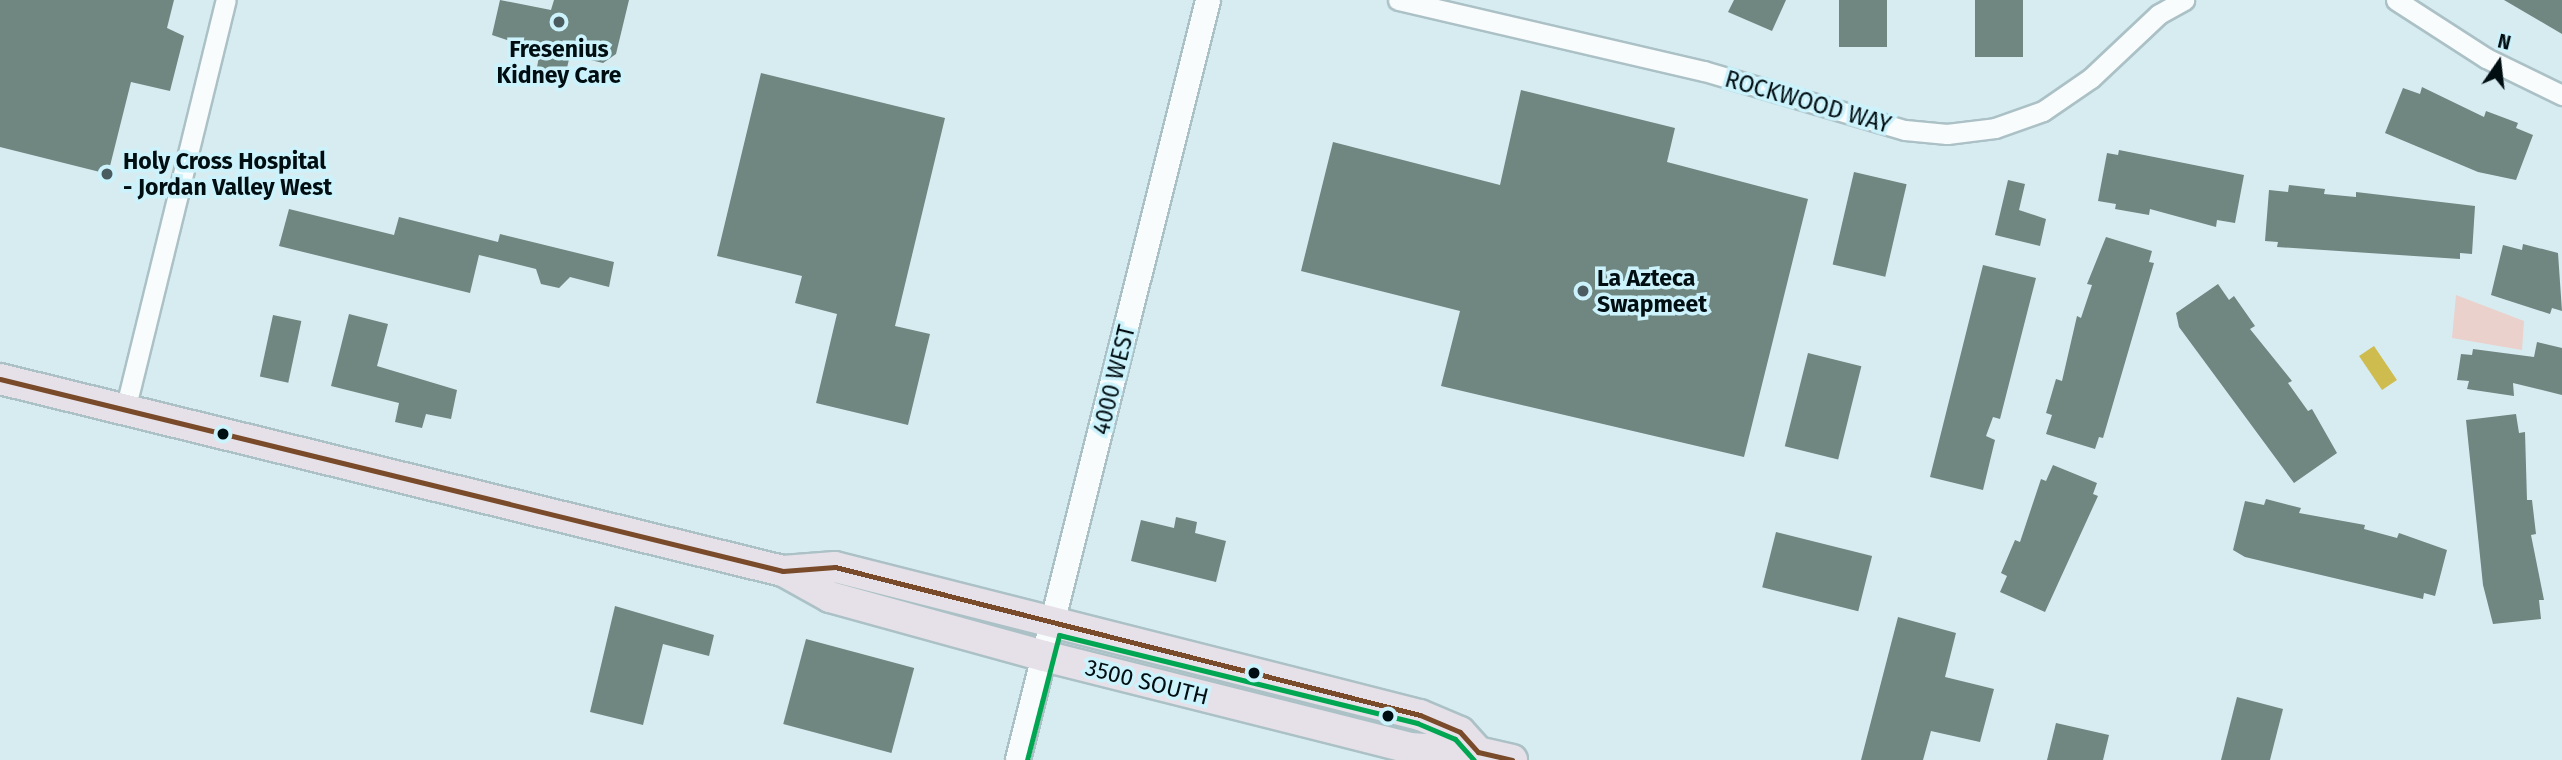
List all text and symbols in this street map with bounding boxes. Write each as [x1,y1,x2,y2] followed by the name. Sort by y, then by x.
[549,12,569,32] marker: Fresenius Kidney Care
[2464,28,2534,98] north arrow
[2495,29,2513,55] text: N
[497,35,621,89] place label: Fresenius Kidney Care
[1722,65,1894,139] street label: ROCKWOOD WAY
[123,147,332,201] place label: Holy Cross Hospital - Jordan Valley West
[97,164,117,184] marker: Holy Cross Hospital - Jordan Valley West
[1597,264,1707,318] place label: La Azteca Swapmeet
[1575,283,1591,299] marker: La Azteca Swapmeet
[1087,322,1141,438] street label: 4000 WEST
[216,427,230,441] unlabelled marker
[1083,653,1211,711] street label: 3500 SOUTH
[1247,666,1261,680] unlabelled marker
[1381,709,1395,723] unlabelled marker

